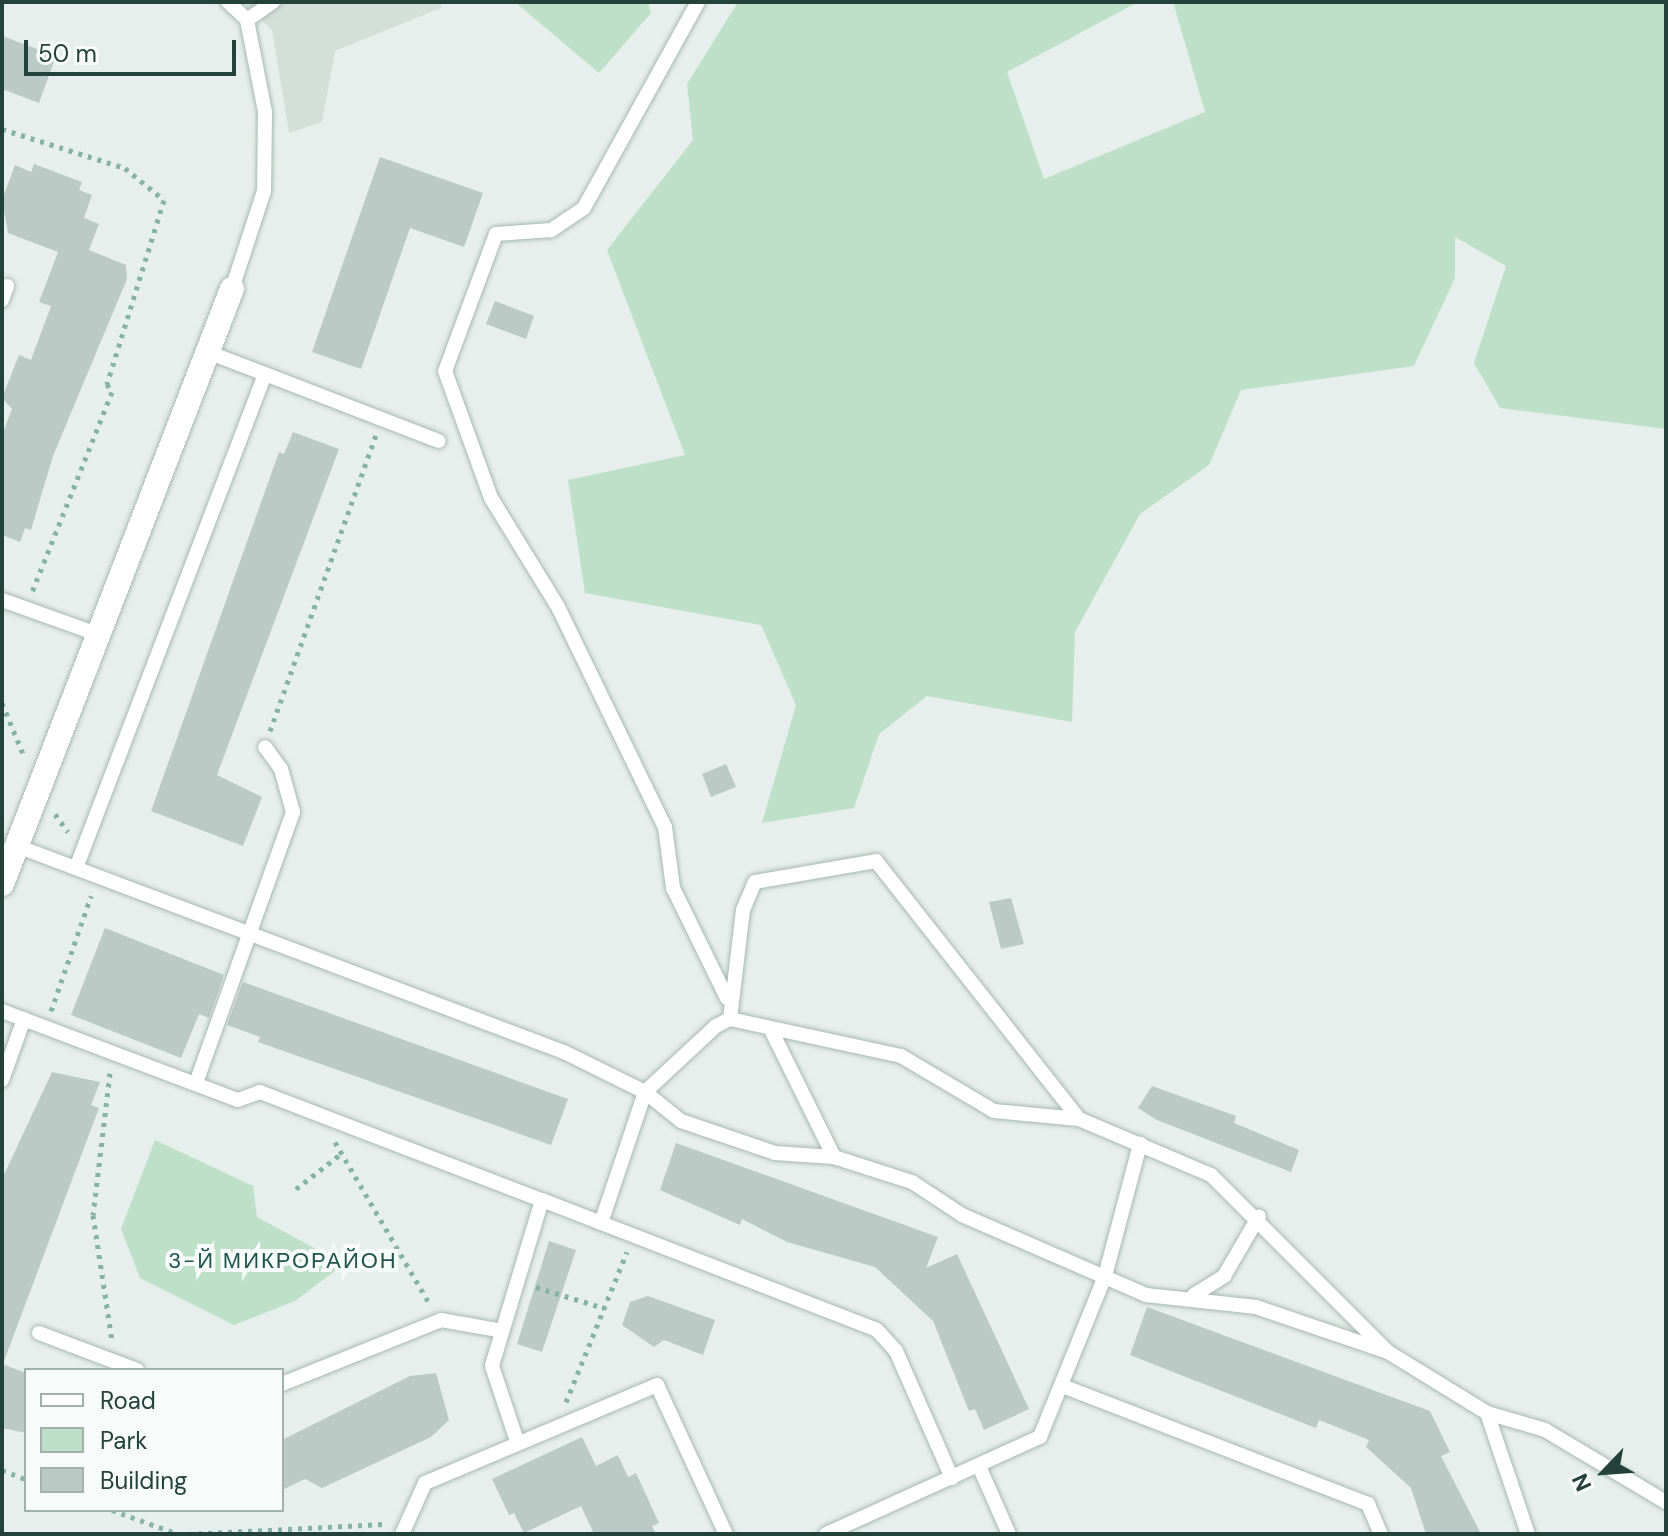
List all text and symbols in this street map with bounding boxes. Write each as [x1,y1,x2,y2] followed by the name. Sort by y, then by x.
[28,24,240,74] scale bar
[38,38,97,69] text: 50 m
[168,1248,398,1274] district label: 3-Й МИКРОРАЙОН
[24,1368,284,1512] legend
[100,1385,156,1416] text: Road
[100,1425,147,1456] text: Park
[1564,1432,1644,1512] north arrow
[100,1465,187,1496] text: Building
[1565,1469,1598,1496] text: N

